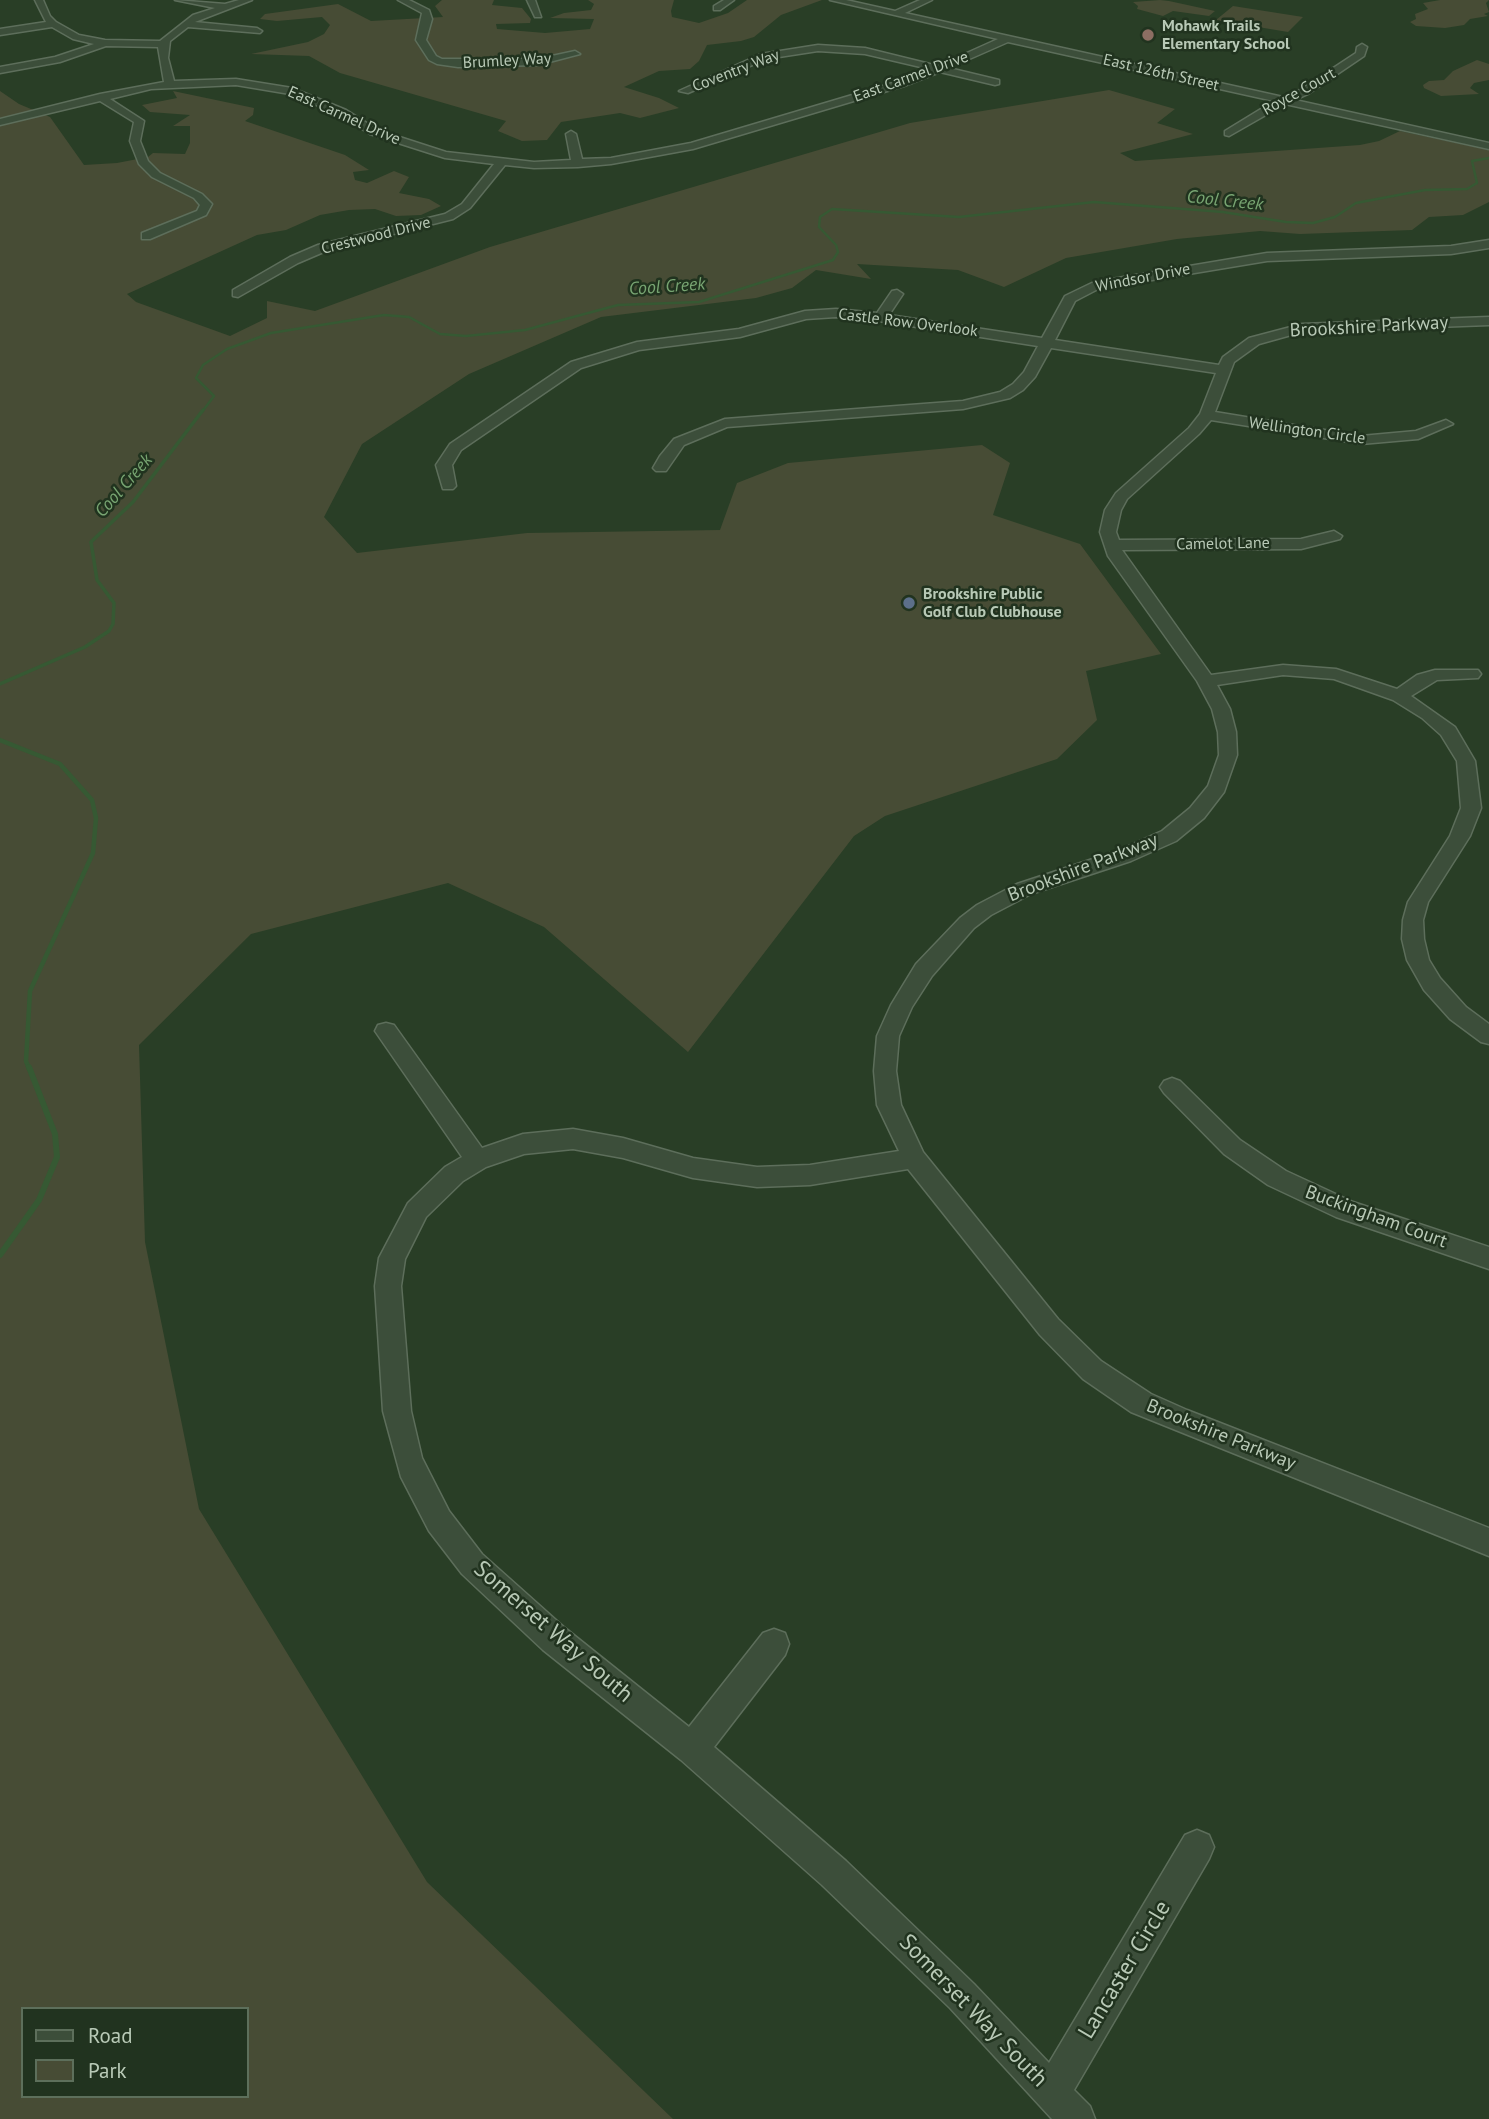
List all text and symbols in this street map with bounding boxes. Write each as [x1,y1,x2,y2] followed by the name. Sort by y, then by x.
[1162,16,1290,54] place label: Mohawk Trails Elementary School
[1140,27,1156,43] marker: Mohawk Trails Elementary School
[690,46,782,96] street label: Coventry Way
[851,47,971,107] street label: East Carmel Drive
[462,49,552,73] street label: Brumley Way
[1101,50,1221,96] street label: East 126th Street
[1259,64,1339,120] street label: Royce Court
[285,83,403,149] street label: East Carmel Drive
[1186,186,1264,216] water label: Cool Creek
[319,213,433,259] street label: Crestwood Drive
[1094,259,1192,297] street label: Windsor Drive
[628,274,706,300] water label: Cool Creek
[837,305,979,341] street label: Castle Row Overlook
[1289,311,1449,343] street label: Brookshire Parkway
[1248,413,1366,449] street label: Wellington Circle
[91,450,157,522] water label: Cool Creek
[1176,534,1270,554] street label: Camelot Lane
[923,584,1062,622] place label: Brookshire Public Golf Club Clubhouse
[901,595,917,611] marker: Brookshire Public Golf Club Clubhouse
[1005,829,1161,907] street label: Brookshire Parkway
[1302,1181,1450,1253] street label: Buckingham Court
[1143,1395,1299,1475] street label: Brookshire Parkway
[468,1555,638,1709] street label: Somerset Way South
[1073,1896,1177,2044] street label: Lancaster Circle
[893,1929,1053,2093] street label: Somerset Way South
[21,2007,248,2098] legend
[88,2022,132,2049] text: Road
[88,2057,127,2084] text: Park

